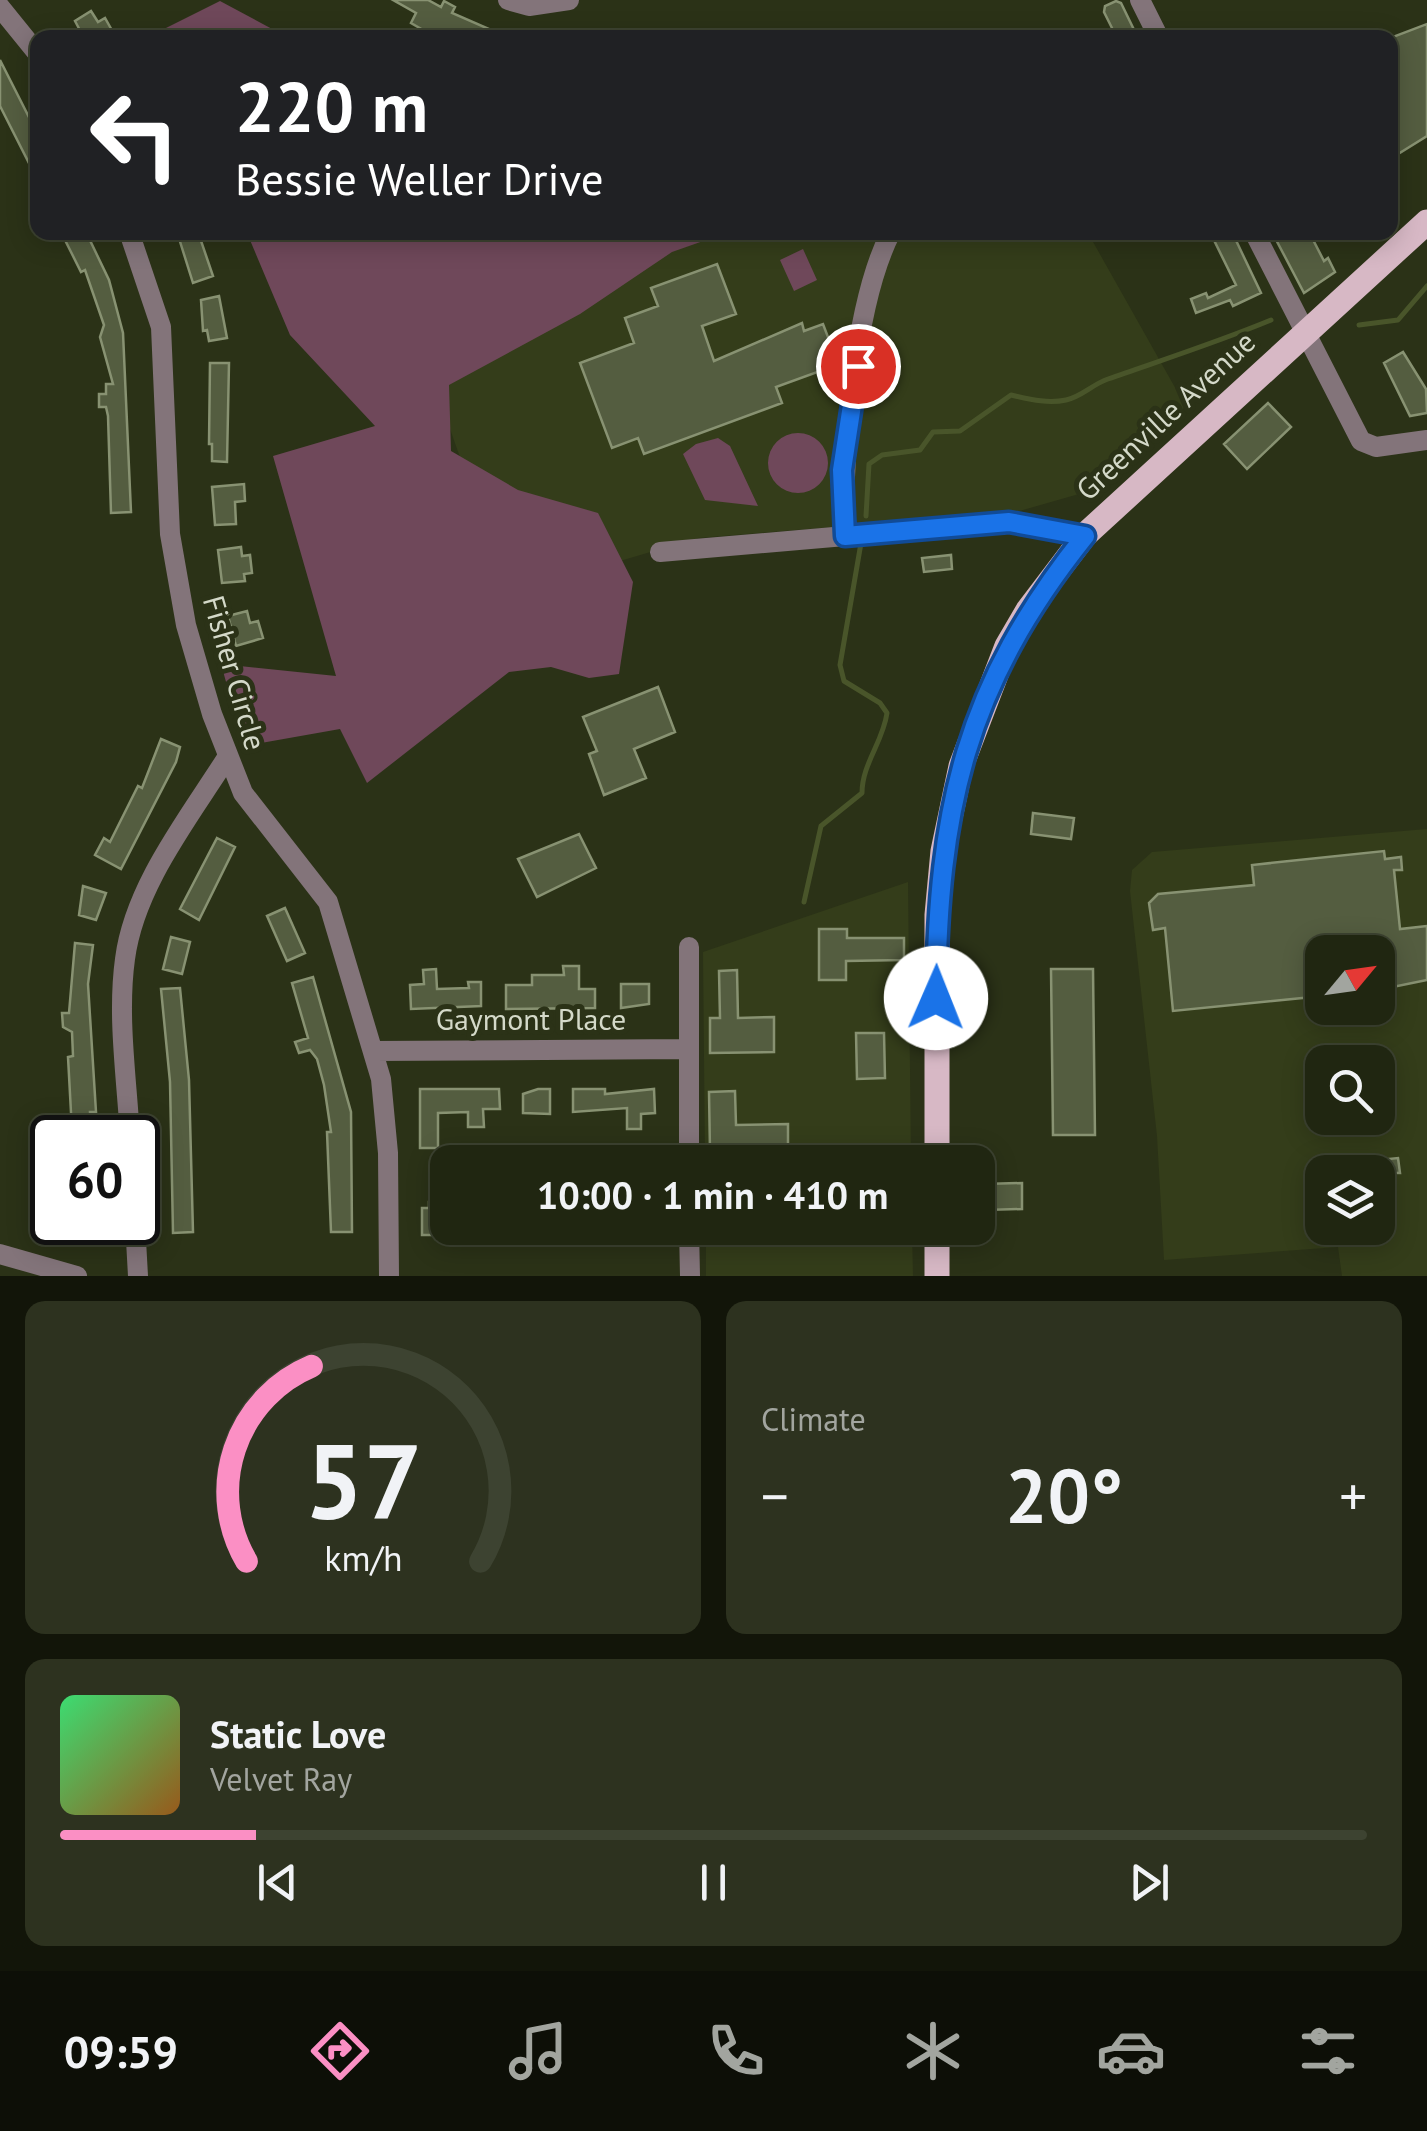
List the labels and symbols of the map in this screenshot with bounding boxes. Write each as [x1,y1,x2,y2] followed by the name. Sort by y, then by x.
[1067,322,1263,508] street label: Greenville Avenue
[816,324,901,409] pin
[195,591,276,754] street label: Fisher Circle
[1305,935,1395,1025] north arrow
[884,946,988,1050] position arrow
[436,999,626,1038] street label: Gaymont Place
[30,1115,160,1245] speed limit sign: 60

